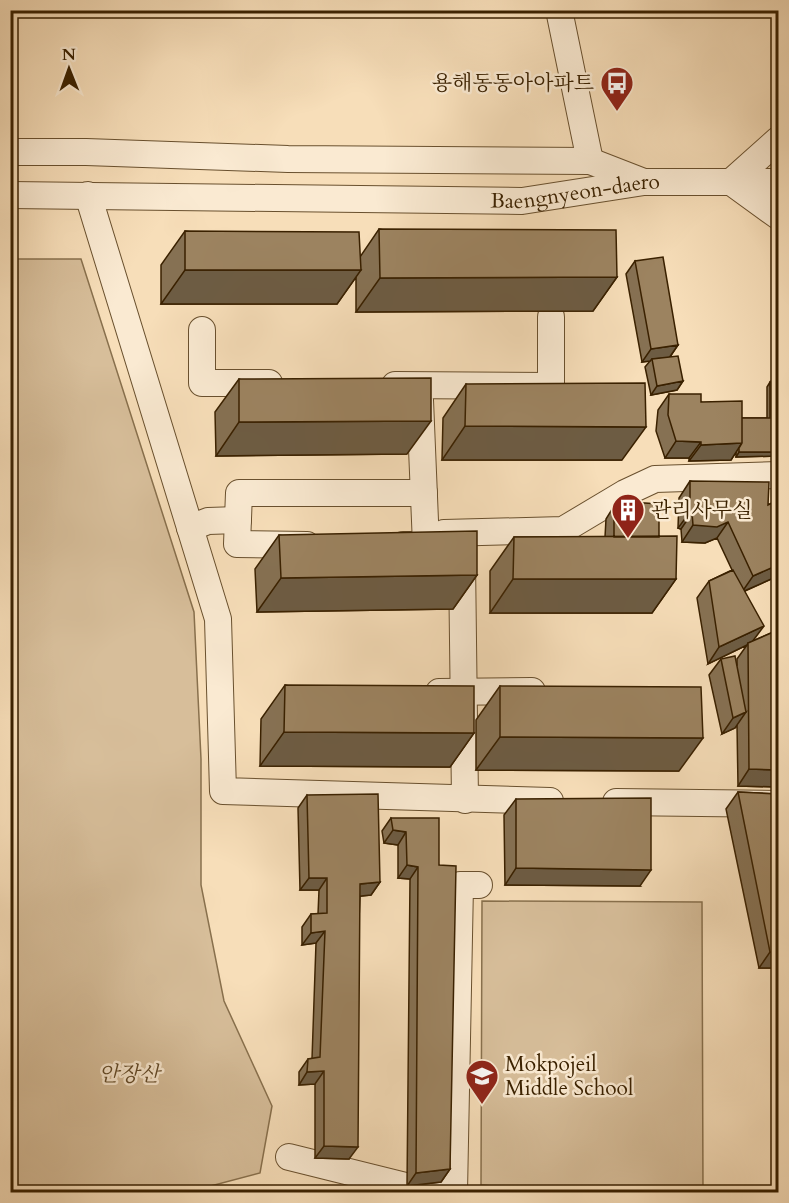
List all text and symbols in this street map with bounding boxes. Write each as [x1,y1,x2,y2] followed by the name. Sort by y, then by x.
[39,39,99,99] north arrow
[62,44,76,66] text: N
[599,65,635,112] bus stop icon: 용해동동아아파트
[432,69,594,98] place label: 용해동동아아파트
[490,168,660,216] street label: Baengnyeon-daero
[610,492,646,539] building icon: 관리사무실
[651,496,752,525] place label: 관리사무실
[505,1050,633,1103] place label: Mokpojeil Middle School
[464,1058,500,1105] school or university icon: Mokpojeil Middle School
[99,1060,162,1089] park label: 안장산

